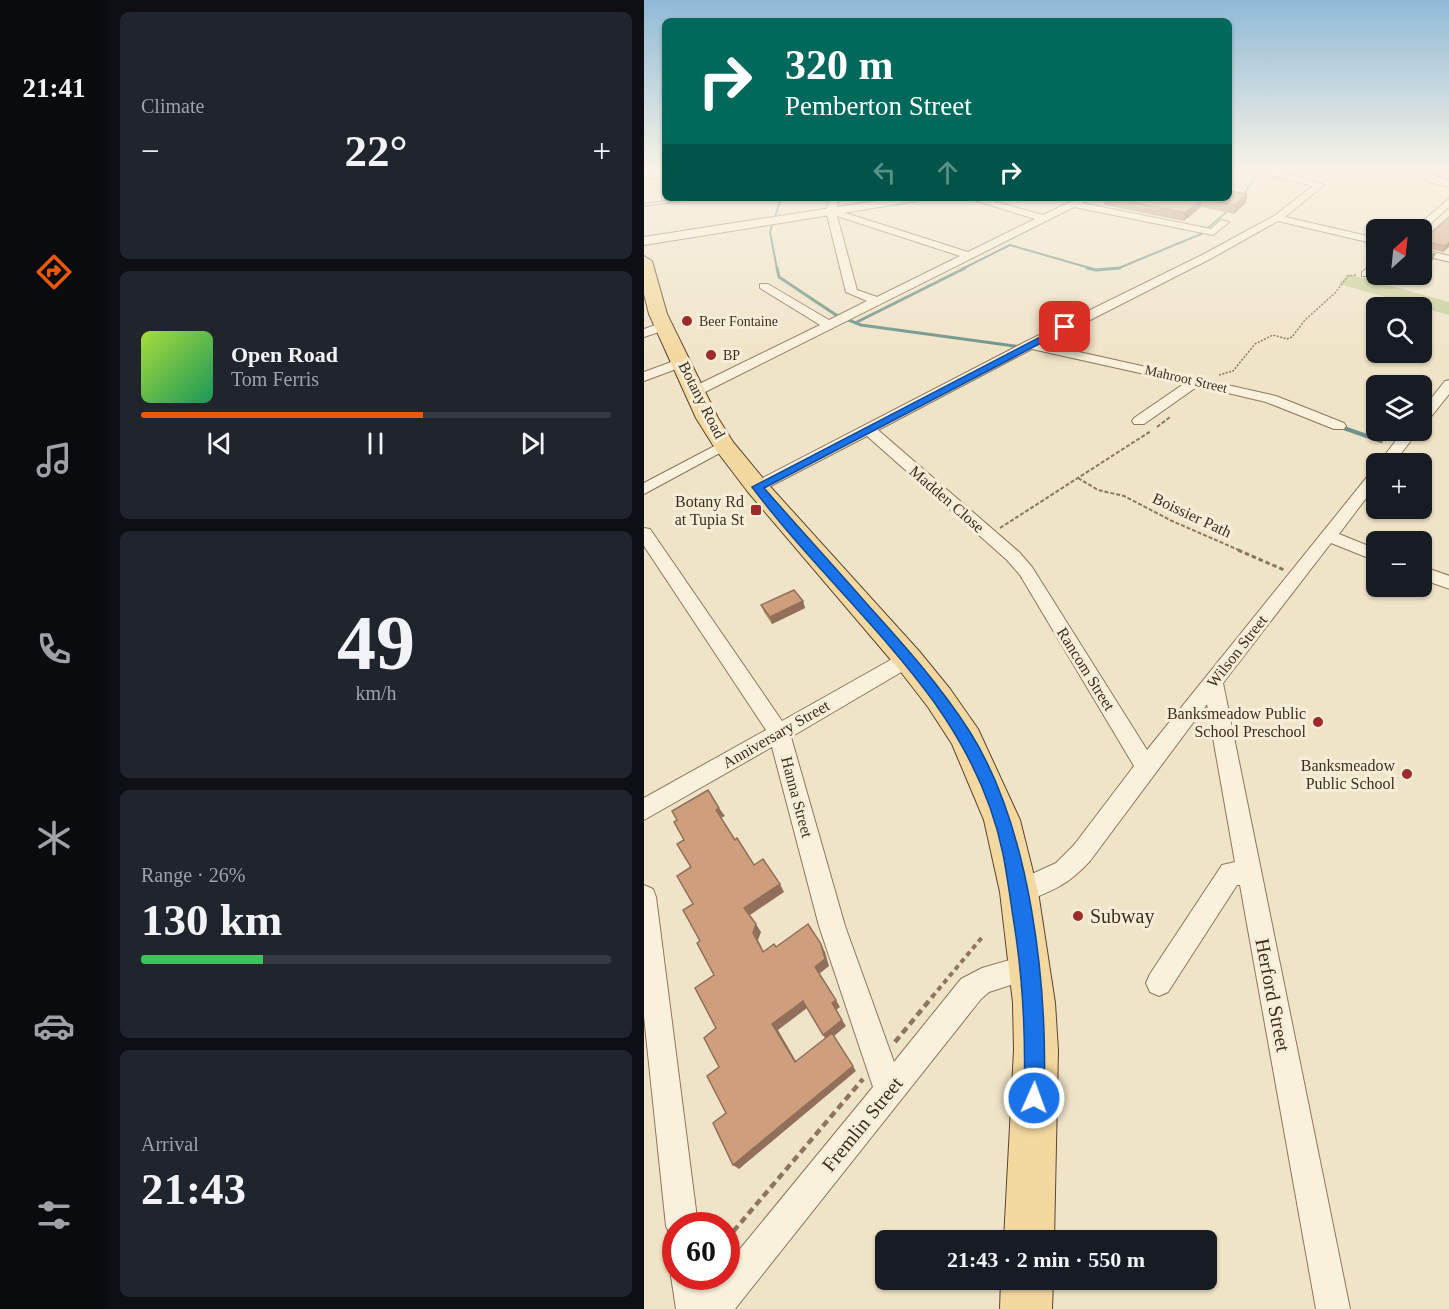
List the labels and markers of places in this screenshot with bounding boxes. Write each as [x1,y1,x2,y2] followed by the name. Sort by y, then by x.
[1039,301,1090,352] pin
[680,314,694,328] marker: Beer Fontaine
[699,314,778,329] place label: Beer Fontaine
[704,348,718,362] marker: BP
[723,348,740,363] place label: BP
[675,493,745,529] place label: Botany Rd at Tupia St
[749,503,763,517] marker: Botany Rd at Tupia St
[1167,705,1307,740] place label: Banksmeadow Public School Preschool
[1311,715,1325,729] marker: Banksmeadow Public School Preschool
[1301,757,1396,792] place label: Banksmeadow Public School
[1400,767,1414,781] marker: Banksmeadow Public School
[1090,905,1154,928] place label: Subway
[1071,909,1085,923] marker: Subway

